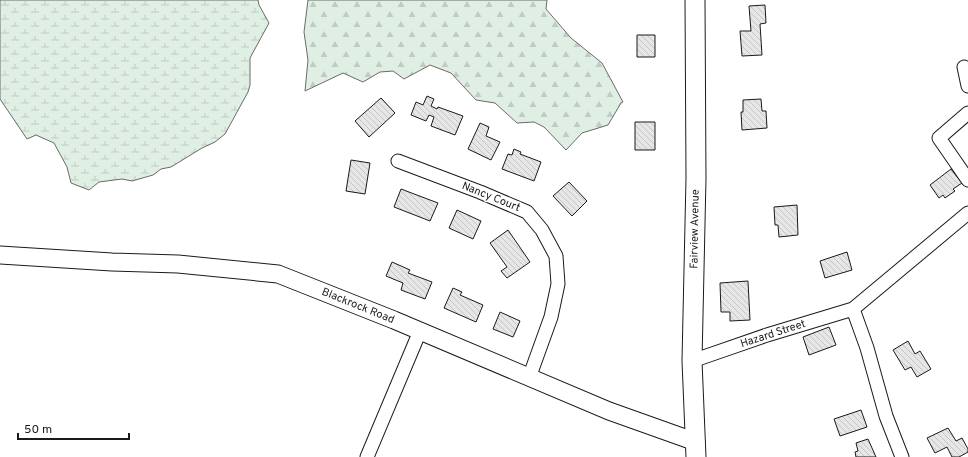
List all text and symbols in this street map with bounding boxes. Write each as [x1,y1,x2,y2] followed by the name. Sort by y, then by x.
[460,179,522,215] street label: Nancy Court
[687,189,703,269] street label: Fairview Avenue
[320,285,396,327] street label: Blackrock Road
[739,317,807,351] street label: Hazard Street
[18,415,129,441] scale bar
[24,422,52,438] text: 50 m

